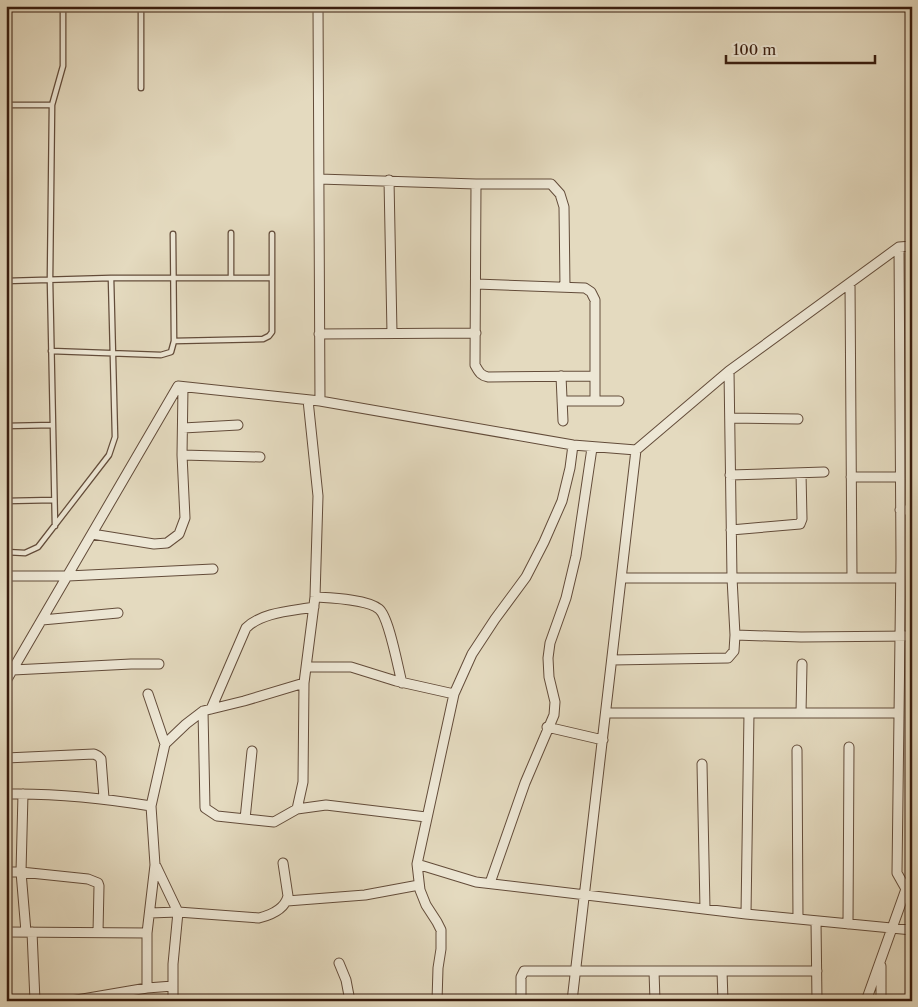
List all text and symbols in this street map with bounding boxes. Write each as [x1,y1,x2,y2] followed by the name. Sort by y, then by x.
[726,32,874,64] scale bar
[733,40,776,59] text: 100 m

